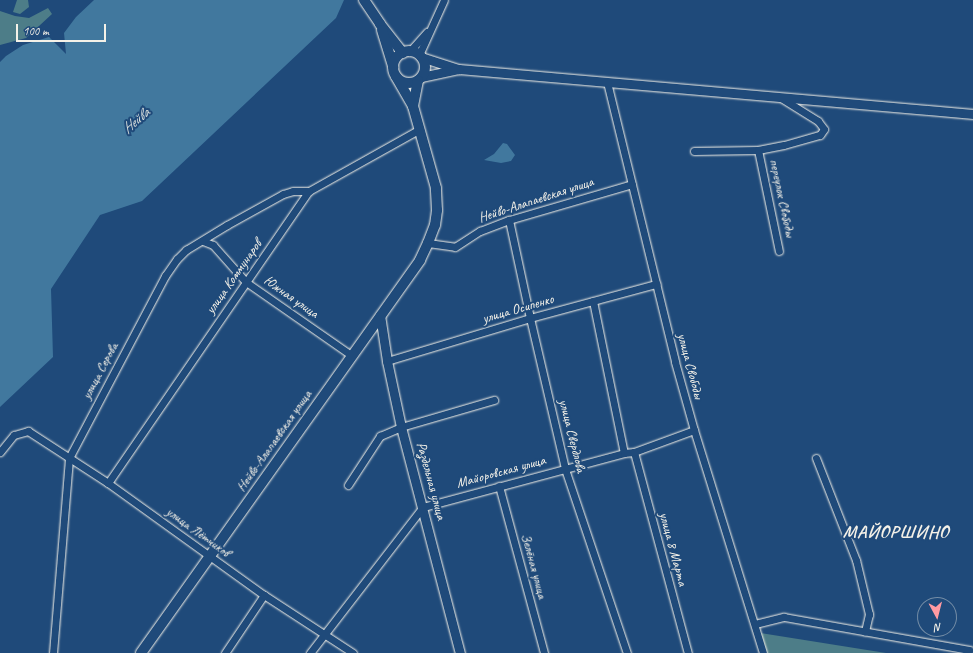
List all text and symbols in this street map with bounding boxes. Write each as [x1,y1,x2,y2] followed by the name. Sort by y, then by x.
[18,16,108,42] scale bar
[23,23,49,39] text: 100 m
[119,104,153,138] water label: Нейва
[766,158,798,238] street label: переулок Свободы
[476,173,596,227] street label: Нейво-Алапаевская улица
[202,236,266,318] street label: улица Коммунаров
[260,272,322,322] street label: Южная улица
[480,291,556,327] street label: улица Осипенко
[673,332,707,400] street label: улица Свободы
[78,340,122,402] street label: улица Серова
[232,387,316,495] street label: Нейво-Алапаевская улица
[555,398,589,474] street label: улица Свердлова
[412,440,450,522] street label: Раздельная улица
[454,452,548,492] street label: Майоровская улица
[163,503,233,561] street label: улица Лётчиков
[655,510,691,588] street label: улица 8 Марта
[841,521,951,543] district label: МАЙОРШИНО
[517,531,551,601] street label: Зелёная улица
[917,597,957,637] north arrow
[934,621,943,635] text: N

